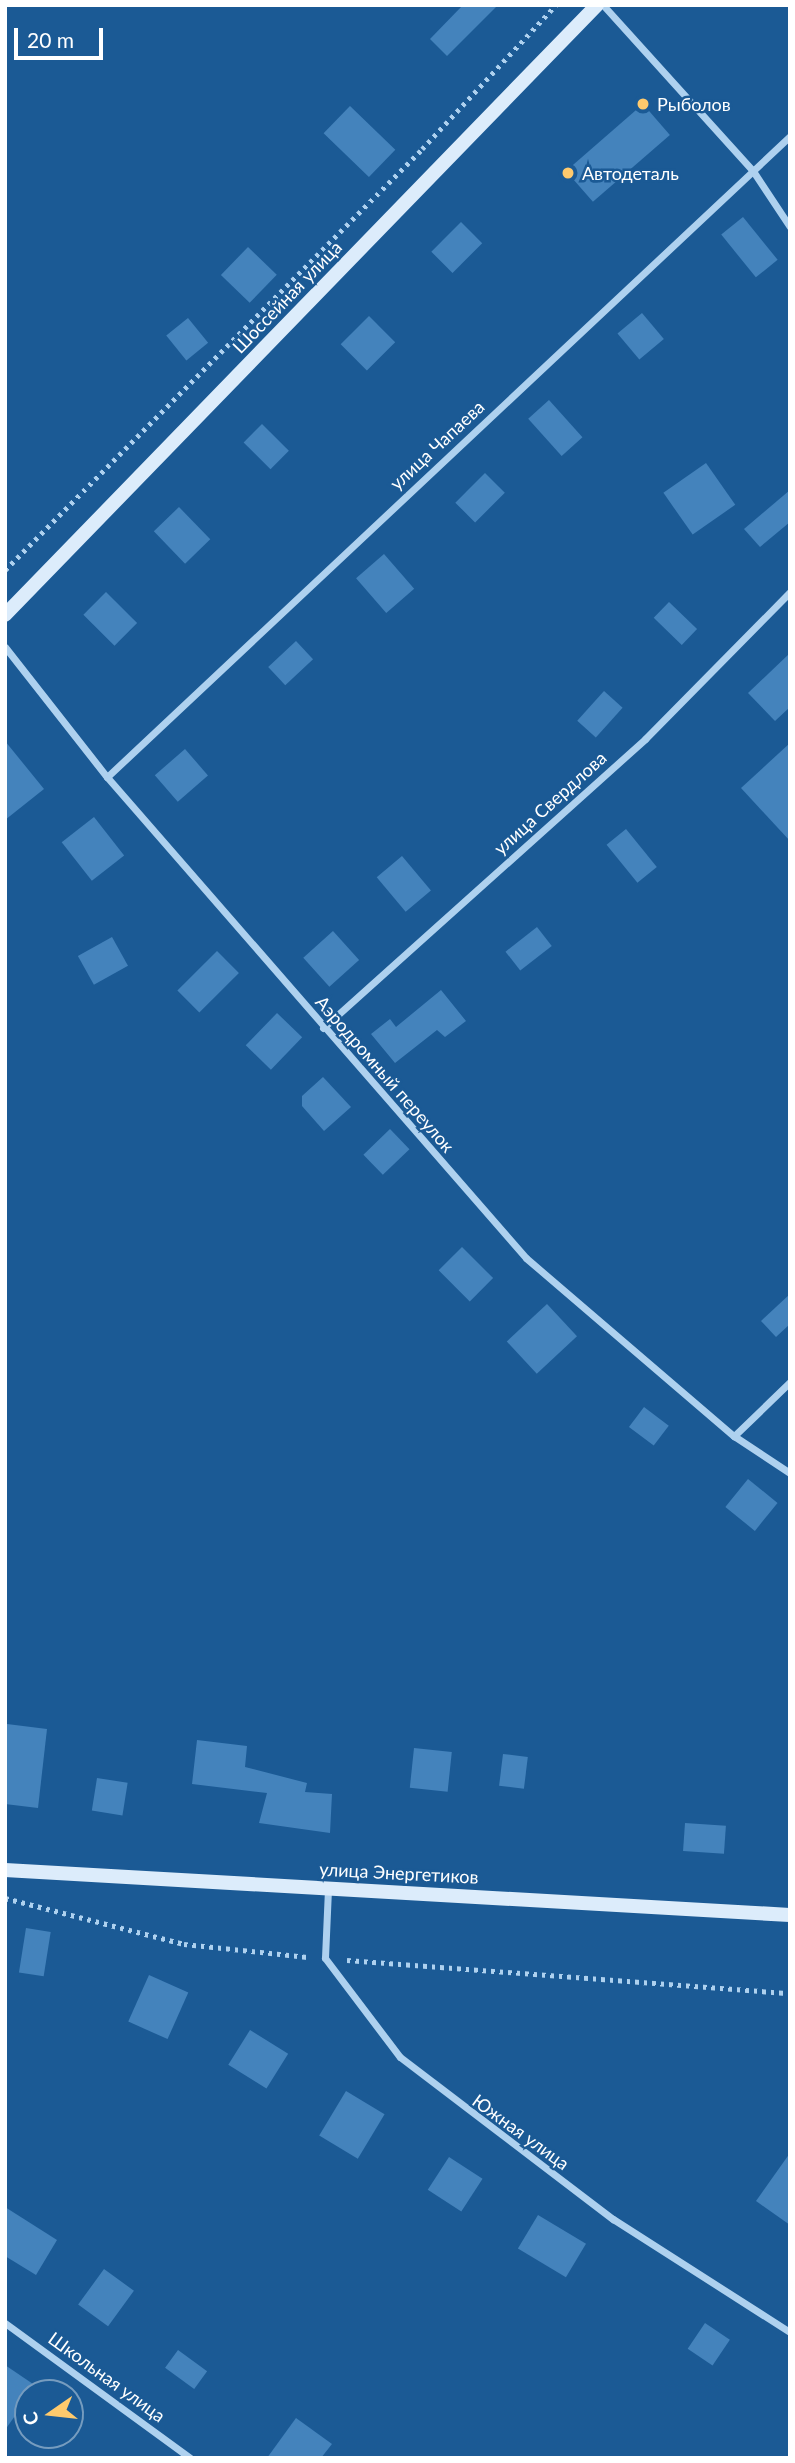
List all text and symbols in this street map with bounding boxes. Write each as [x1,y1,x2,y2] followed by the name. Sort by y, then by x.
[18,14,107,58] scale bar
[27,27,74,52] text: 20 m
[657,93,731,115] place label: Рыболов
[635,96,651,112] marker: Рыболов
[582,162,679,184] place label: Автодеталь
[560,165,576,181] marker: Автодеталь
[228,236,346,358] street label: Шоссейная улица
[385,396,489,494] street label: улица Чапаева
[489,747,611,859] street label: улица Свердлова
[311,991,459,1157] street label: Аэродромный переулок
[319,1858,479,1888] street label: улица Энергетиков
[468,2090,574,2174] street label: Южная улица
[44,2327,170,2427] street label: Школьная улица
[14,2379,84,2449] north arrow
[17,2410,43,2428] text: С

